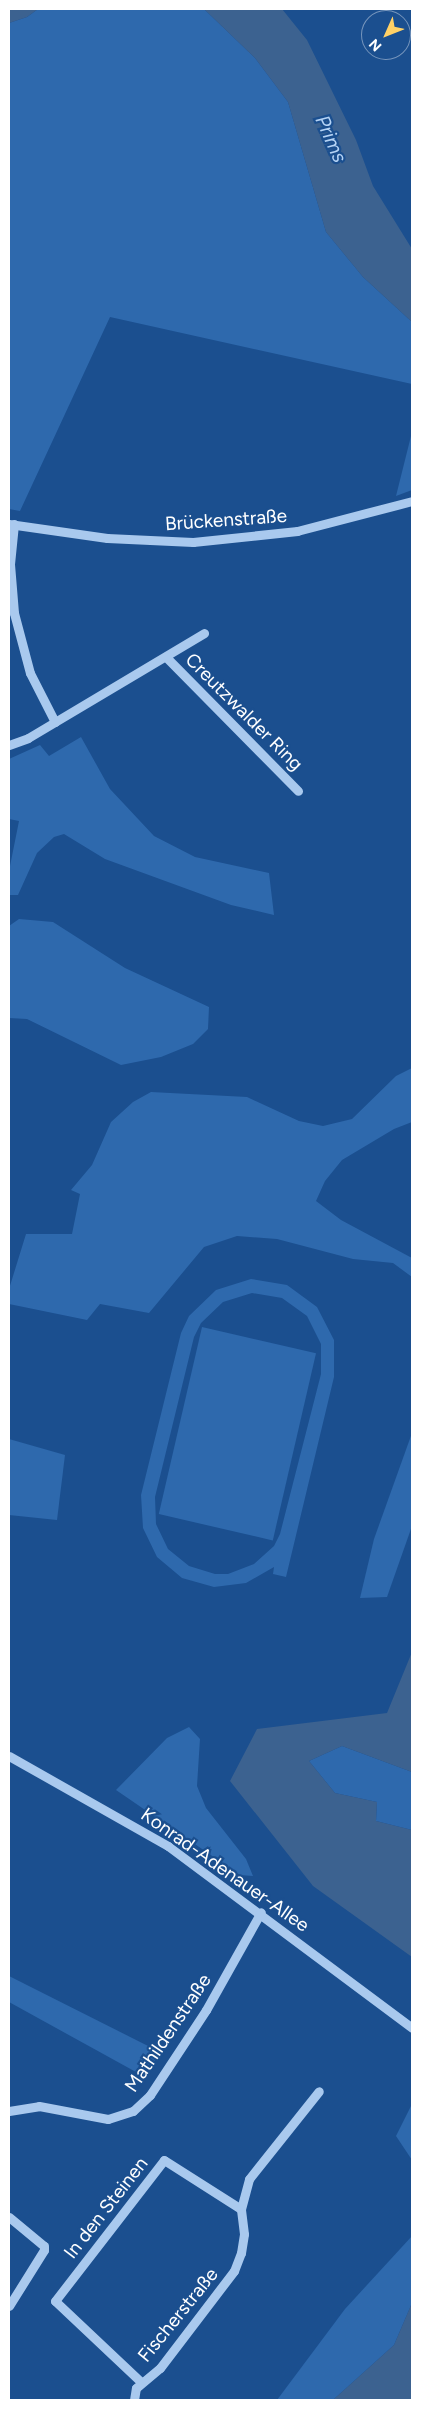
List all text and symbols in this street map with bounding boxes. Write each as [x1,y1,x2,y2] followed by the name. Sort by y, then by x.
[361,10,411,60] north arrow
[366,35,385,55] text: N
[310,112,352,166] water label: Prims
[164,504,288,536] street label: Brückenstraße
[180,648,308,776] street label: Creutzwalder Ring
[137,1803,313,1937] street label: Konrad-Adenauer-Allee
[120,1970,216,2096] street label: Mathildenstraße
[59,2153,153,2263] street label: In den Steinen
[133,2263,223,2367] street label: Fischerstraße

